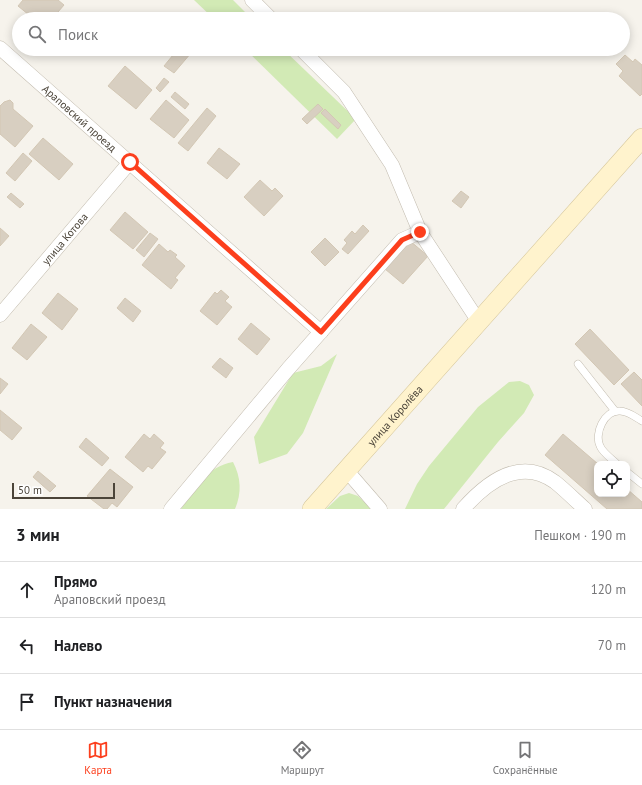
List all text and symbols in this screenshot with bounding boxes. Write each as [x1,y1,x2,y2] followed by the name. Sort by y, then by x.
[12,12,630,56] search box
[26,23,48,45] icon: search
[58,25,98,44] text: Поиск
[39,82,119,155] street label: Араповский проезд
[121,153,139,171] route start
[39,210,91,268] street label: улица Котова
[411,223,429,241] route end
[364,382,426,449] street label: улица Королёва
[594,461,630,497] map controls
[594,461,630,497] button: locate
[12,481,115,500] scale bar
[18,483,42,497] text: 50 m
[16,524,60,546] text: 3 мин
[534,527,626,544] text: Пешком · 190 m
[54,572,97,591] text: Прямо
[16,579,38,601] icon: ahead
[591,581,626,598] text: 120 m
[54,591,166,608] text: Араповский проезд
[16,635,38,657] icon: left
[54,636,102,655] text: Налево
[598,637,626,654] text: 70 m
[16,691,38,713] icon: arrive
[54,692,172,711] text: Пункт назначения
[84,739,112,777] tab: Карта
[281,739,324,777] tab: Маршрут
[493,739,558,777] tab: Сохранённые

